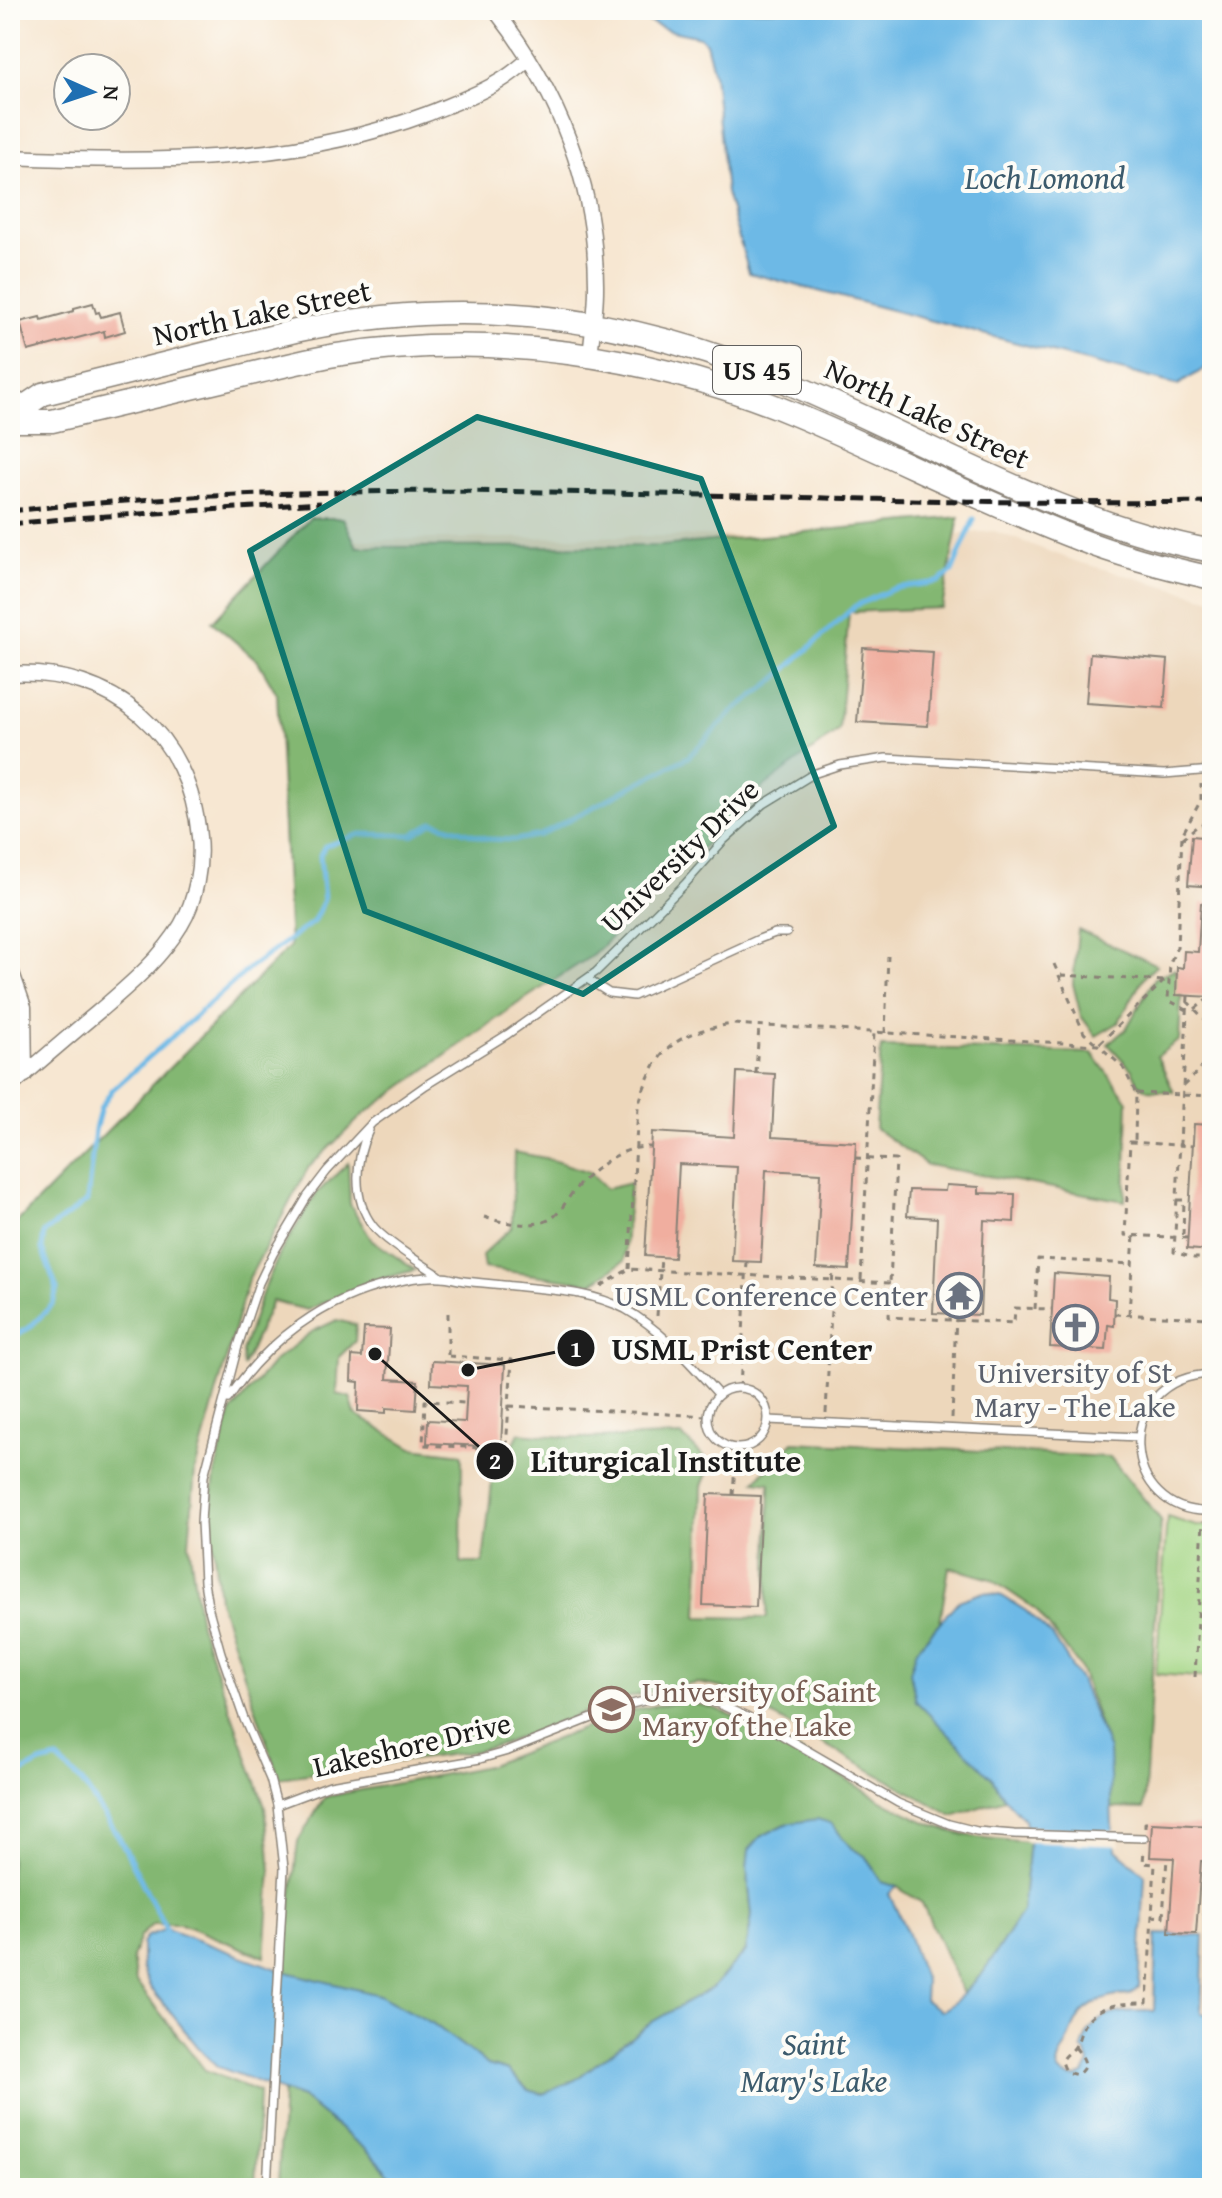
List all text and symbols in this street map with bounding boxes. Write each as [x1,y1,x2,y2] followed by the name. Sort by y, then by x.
[52,52,132,132] north arrow
[96,85,128,102] text: N
[964,154,1125,201] water label: Loch Lomond
[149,267,375,357] street label: North Lake Street
[713,346,801,394] road number: US 45
[818,346,1037,480] street label: North Lake Street
[590,768,768,942] street label: University Drive
[935,1272,983,1320] temple icon: USML Conference Center
[615,1273,928,1317] place label: USML Conference Center
[1051,1303,1099,1351] church icon: University of St Mary - The Lake
[556,1320,889,1376] callout: USML Prist Center
[612,1325,873,1372] text: USML Prist Center
[570,1331,582,1366] text: 1
[974,1350,1176,1428] place label: University of St Mary - The Lake
[475,1433,817,1489] callout: Liturgical Institute
[531,1437,801,1484] text: Liturgical Institute
[489,1443,501,1478] text: 2
[642,1669,877,1747] place label: University of Saint Mary of the Lake
[587,1685,635,1733] school or university icon: University of Saint Mary of the Lake
[309,1700,515,1788] street label: Lakeshore Drive
[741,2020,888,2104] water label: Saint Mary's Lake

